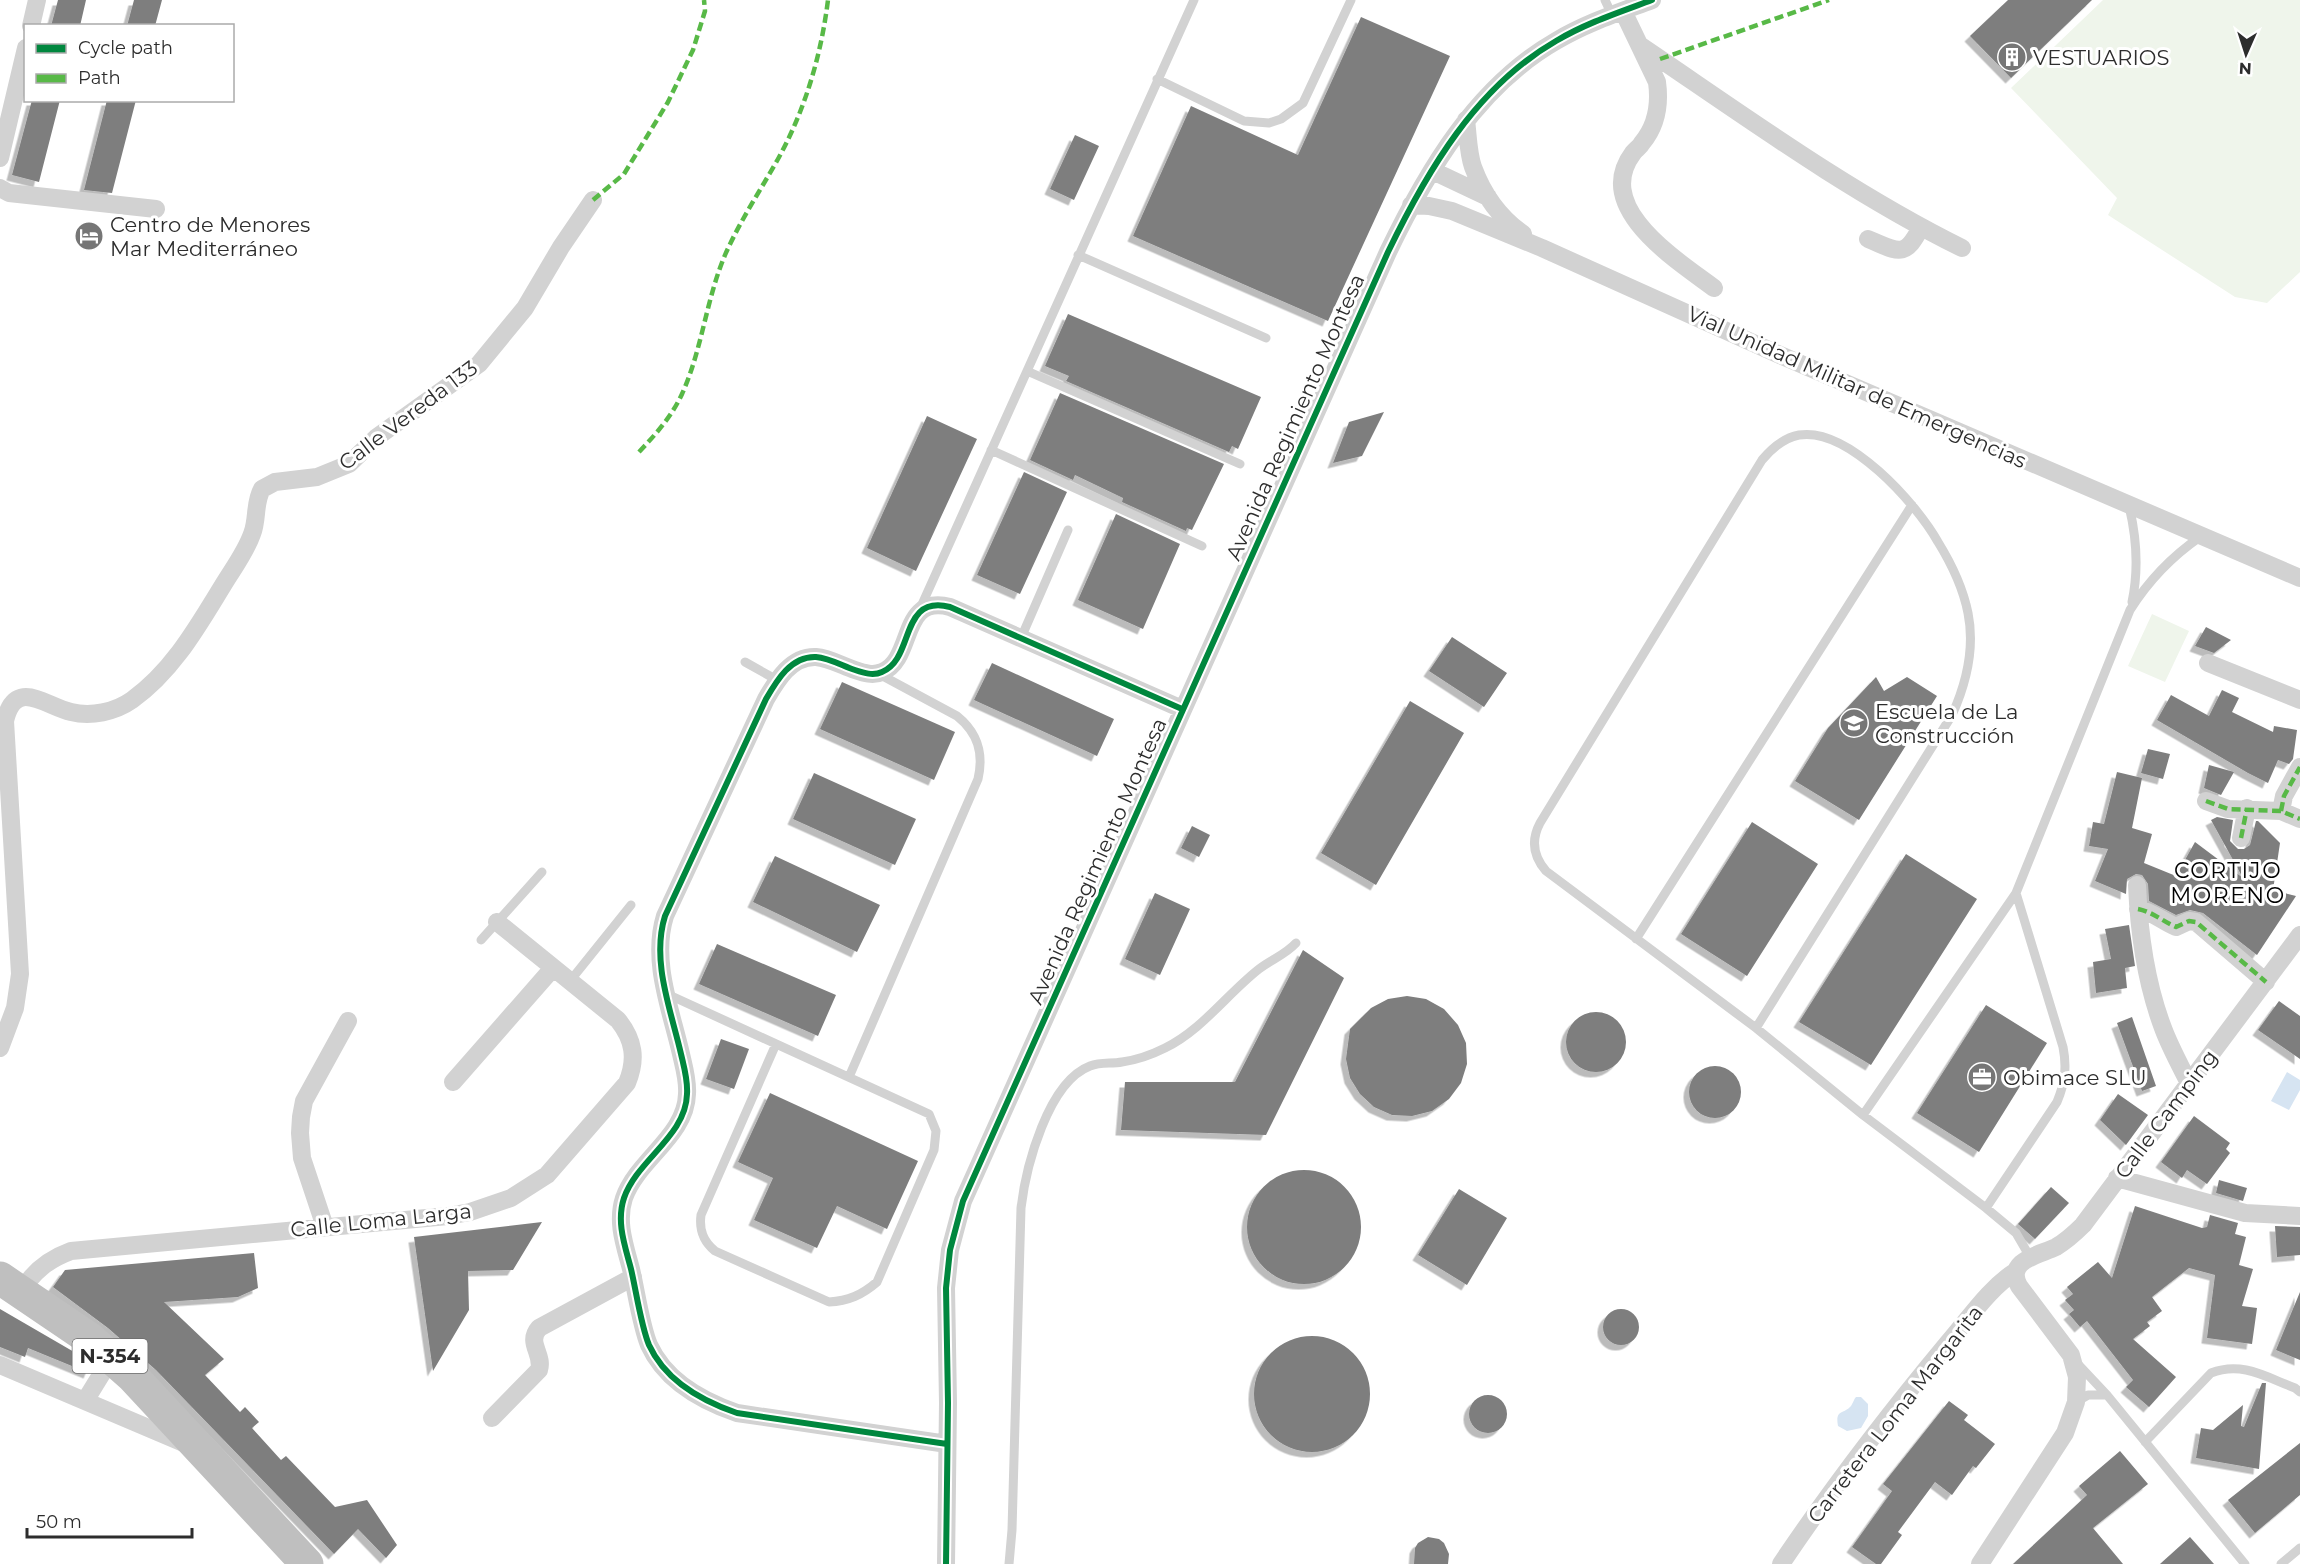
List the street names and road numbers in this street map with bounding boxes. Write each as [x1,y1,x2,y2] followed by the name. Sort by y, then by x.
[1220,270,1370,564] street label: Avenida Regimiento Montesa
[1684,301,2030,473] street label: Vial Unidad Militar de Emergencias
[334,355,482,475] street label: Calle Vereda 133
[1022,714,1172,1008] street label: Avenida Regimiento Montesa
[2110,1045,2222,1183] street label: Calle Camping
[289,1198,473,1242] street label: Calle Loma Larga
[1802,1300,1988,1528] street label: Carretera Loma Margarita
[72,1339,148,1373] road number: N-354

